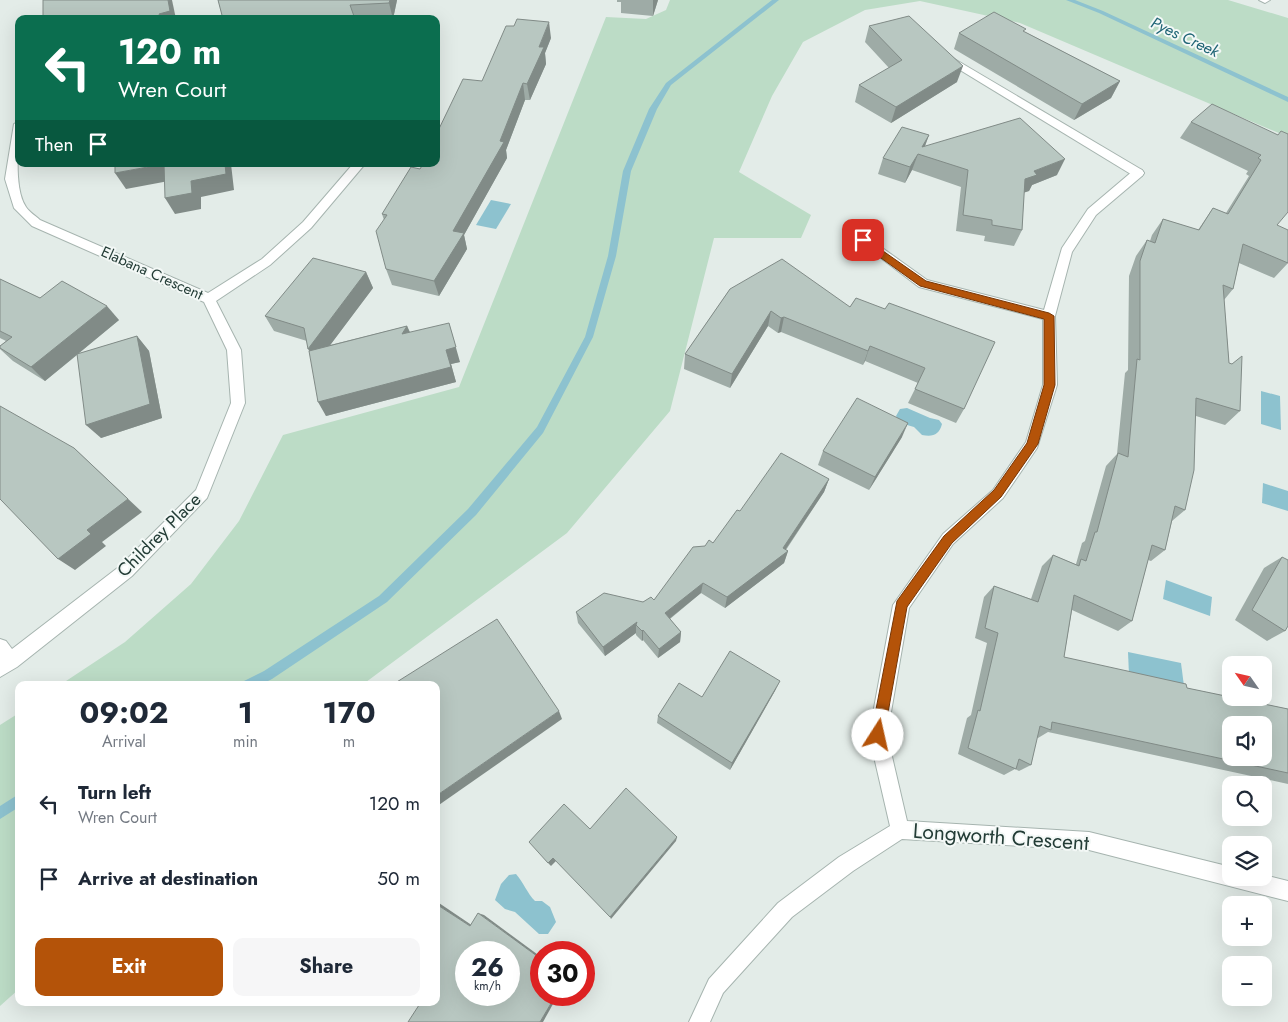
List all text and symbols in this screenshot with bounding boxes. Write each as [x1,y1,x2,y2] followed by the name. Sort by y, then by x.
[1147,11,1224,63] water label: Pyes Creek
[118,27,221,77] text: 120 m
[35,35,100,100] icon: left
[118,73,226,105] text: Wren Court
[84,130,112,158] icon: arrive
[35,131,74,158] text: Then
[842,219,884,261] pin
[849,226,877,254] icon: arrive
[97,241,207,306] street label: Elabana Crescent
[111,487,207,583] street label: Childrey Place
[1222,656,1272,706] north arrow
[1222,656,1272,1006] map controls
[79,691,169,734] text: 09:02
[238,691,253,734] text: 1
[322,691,376,734] text: 170
[851,708,903,760] position arrow
[1222,716,1272,766] button: sound
[102,730,146,753] text: Arrival
[233,730,258,753] text: min
[343,730,355,753] text: m
[1222,776,1272,826] button: search
[78,779,151,806] text: Turn left
[35,790,63,818] icon: left
[369,790,420,817] text: 120 m
[78,806,157,829] text: Wren Court
[912,816,1090,858] street label: Longworth Crescent
[1222,836,1272,886] button: layers
[35,865,63,893] icon: arrive
[78,865,258,892] text: Arrive at destination
[377,865,420,892] text: 50 m
[1222,896,1272,946] button: +
[35,938,223,996] button: Exit
[233,938,420,996] button: Share
[530,941,595,1006] speed limit sign: 30
[471,949,504,985] text: 26
[1222,956,1272,1006] button: −
[474,977,501,995] text: km/h

